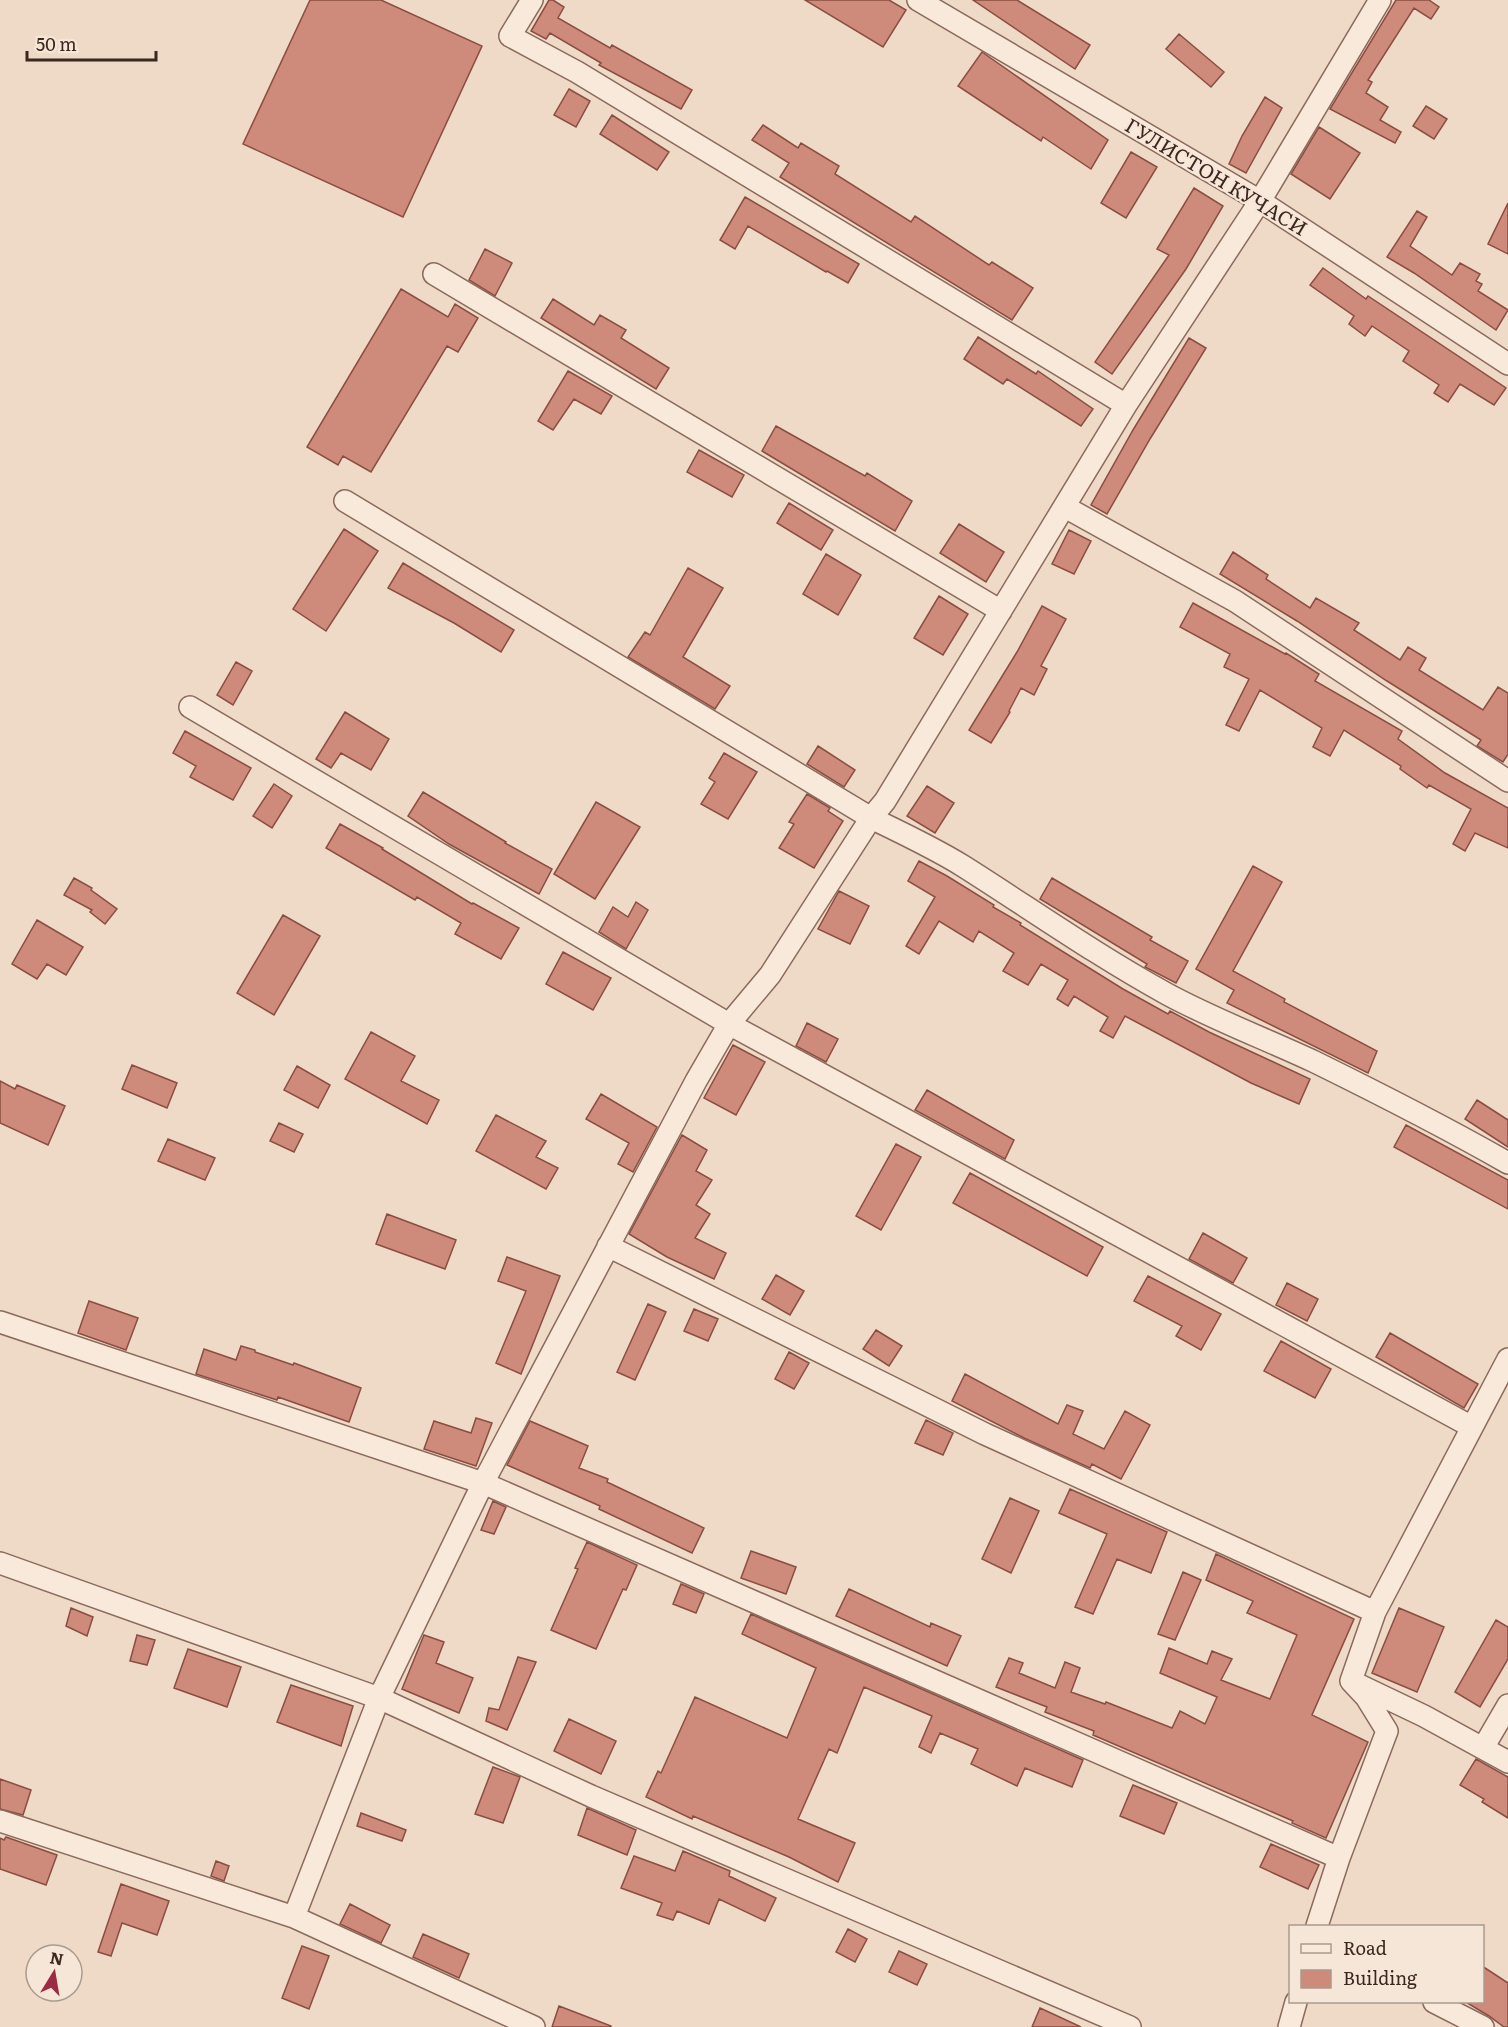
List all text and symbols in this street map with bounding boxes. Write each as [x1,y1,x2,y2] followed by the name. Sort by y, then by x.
[27,24,156,62] scale bar
[36,30,77,57] text: 50 m
[1120,109,1314,242] street label: ГУЛИСТОН КУЧАСИ
[1289,1925,1484,2003] legend
[1343,1934,1387,1961] text: Road
[24,1943,84,2003] north arrow
[48,1944,66,1970] text: N
[1343,1964,1418,1991] text: Building

